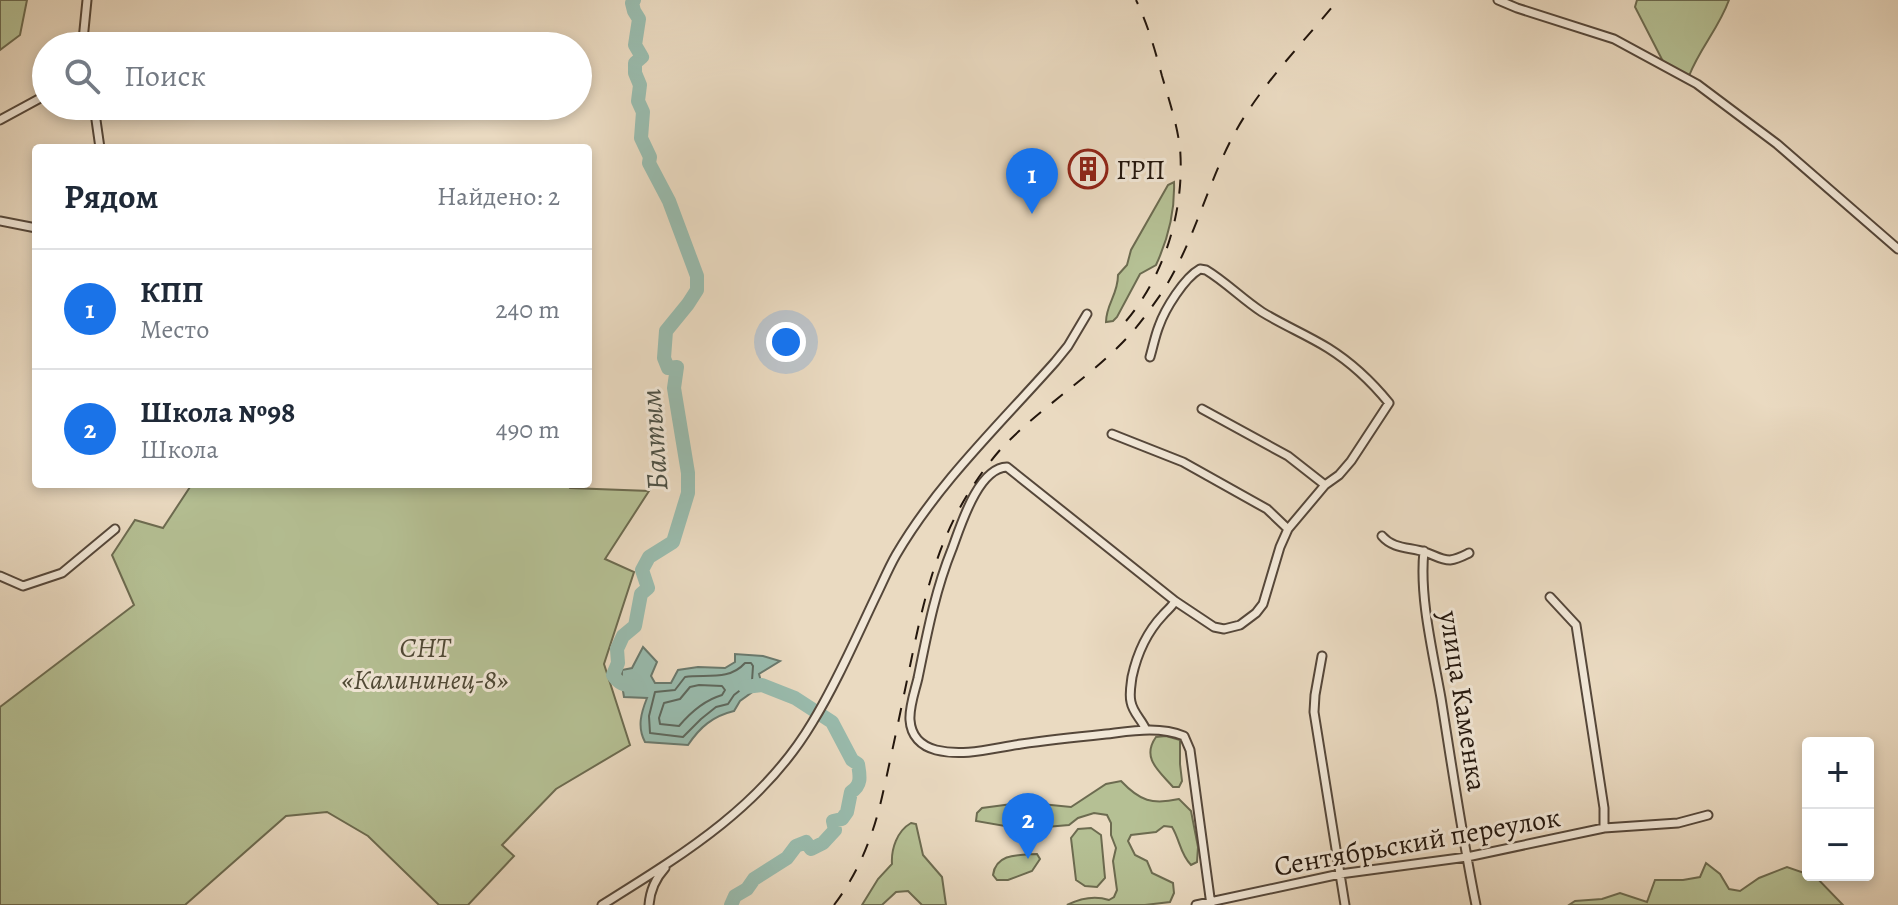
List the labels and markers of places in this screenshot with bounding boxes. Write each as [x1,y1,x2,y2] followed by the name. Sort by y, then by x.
[1006,148,1058,214] pin: 1
[1067,148,1109,190] building icon: ГРП
[1116,151,1165,189] place label: ГРП
[1002,793,1054,859] pin: 2

